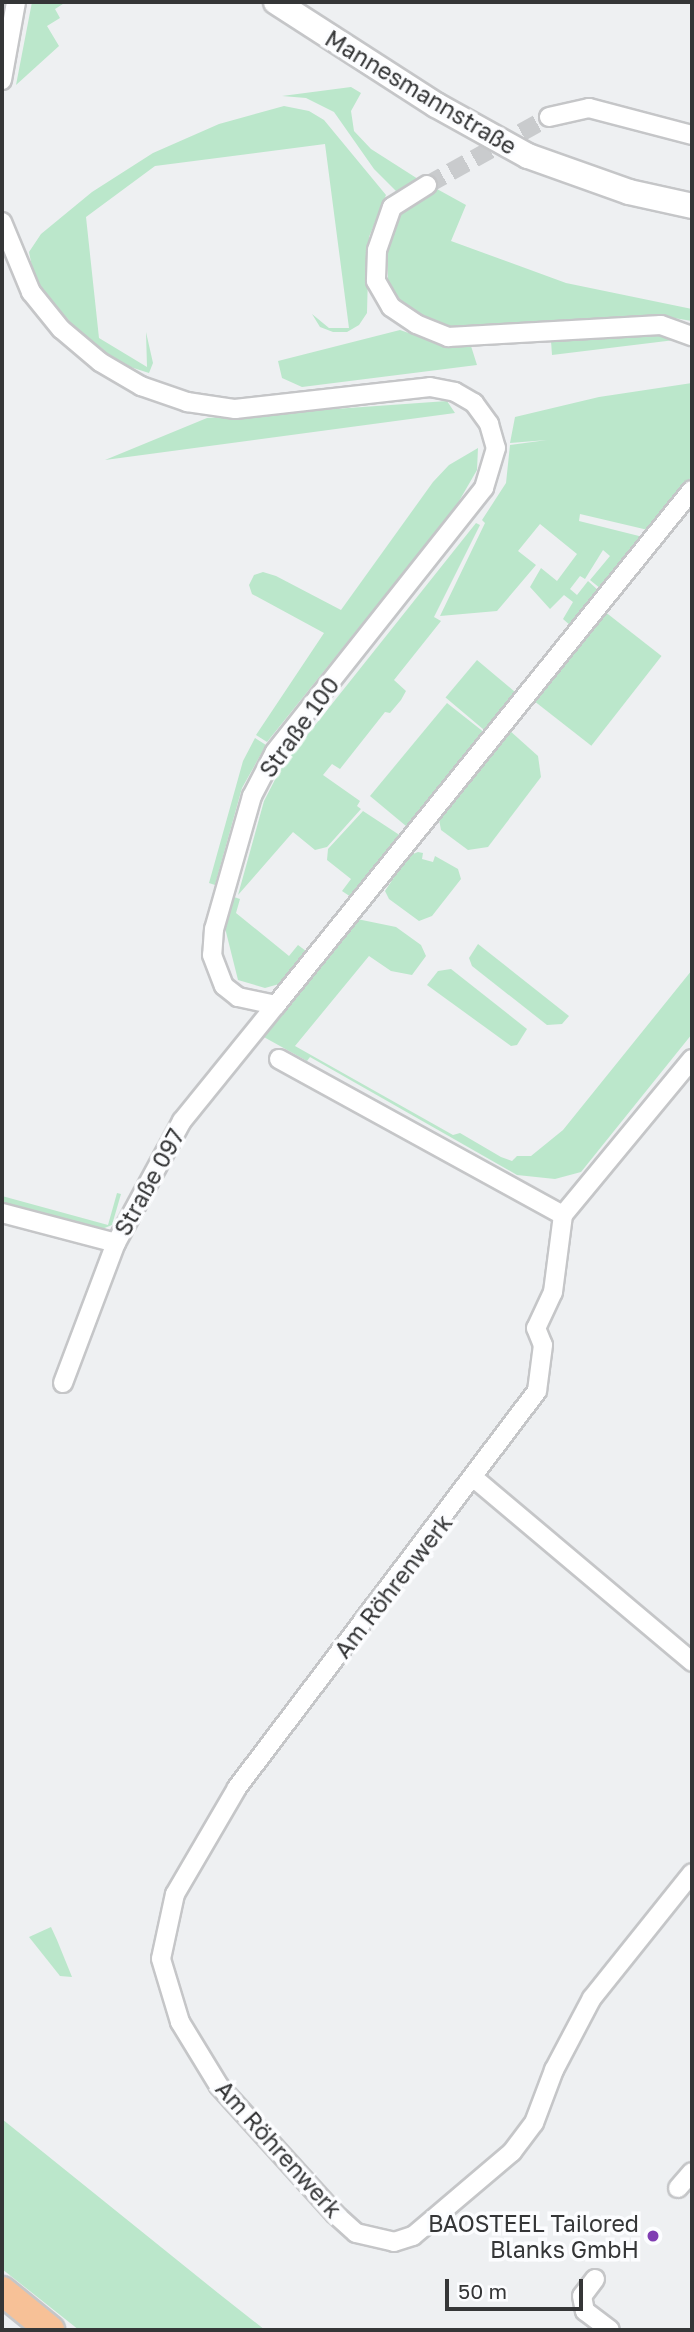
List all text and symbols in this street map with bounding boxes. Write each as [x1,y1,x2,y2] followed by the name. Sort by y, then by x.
[320,24,522,160] street label: Mannesmannstraße
[253,671,345,783] street label: Straße 100
[108,1124,190,1240] street label: Straße 097
[328,1509,458,1663] street label: Am Röhrenwerk
[210,2075,348,2223] street label: Am Röhrenwerk
[428,2209,639,2263] place label: BAOSTEEL Tailored Blanks GmbH
[645,2228,661,2244] marker: BAOSTEEL Tailored Blanks GmbH
[449,2266,587,2310] scale bar
[458,2278,507,2304] text: 50 m

